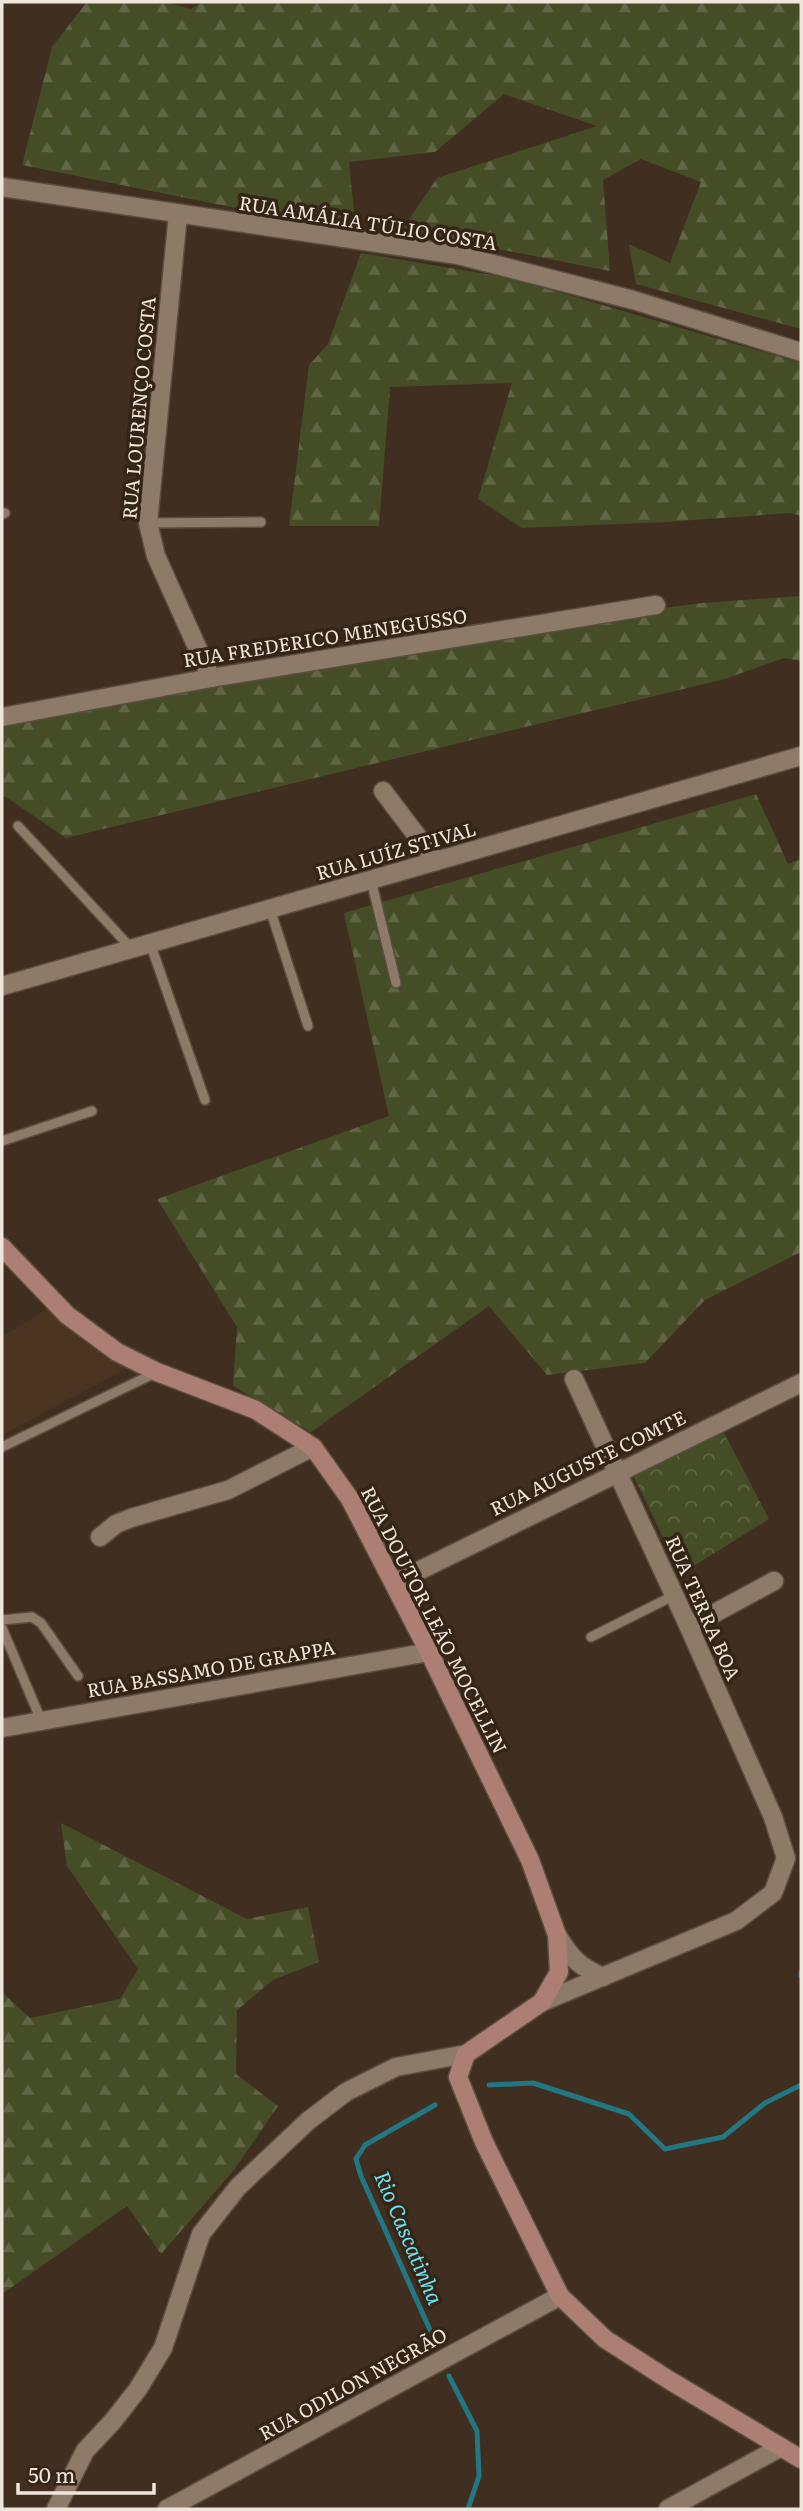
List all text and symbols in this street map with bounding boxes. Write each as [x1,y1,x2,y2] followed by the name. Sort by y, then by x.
[237,188,499,256] street label: RUA AMÁLIA TÚLIO COSTA
[114,295,162,520] street label: RUA LOURENÇO COSTA
[181,601,469,673] street label: RUA FREDERICO MENEGUSSO
[312,814,479,886] street label: RUA LUÍZ STIVAL
[485,1402,690,1522] street label: RUA AUGUSTE COMTE
[355,1481,515,1758] street label: RUA DOUTOR LEÃO MOCELLIN
[659,1531,748,1684] street label: RUA TERRA BOA
[84,1632,337,1704] street label: RUA BASSAMO DE GRAPPA
[368,2166,452,2309] water label: Rio Cascatinha
[253,2320,452,2447] street label: RUA ODILON NEGRÃO
[18,2452,154,2496] scale bar
[28,2458,75,2489] text: 50 m

